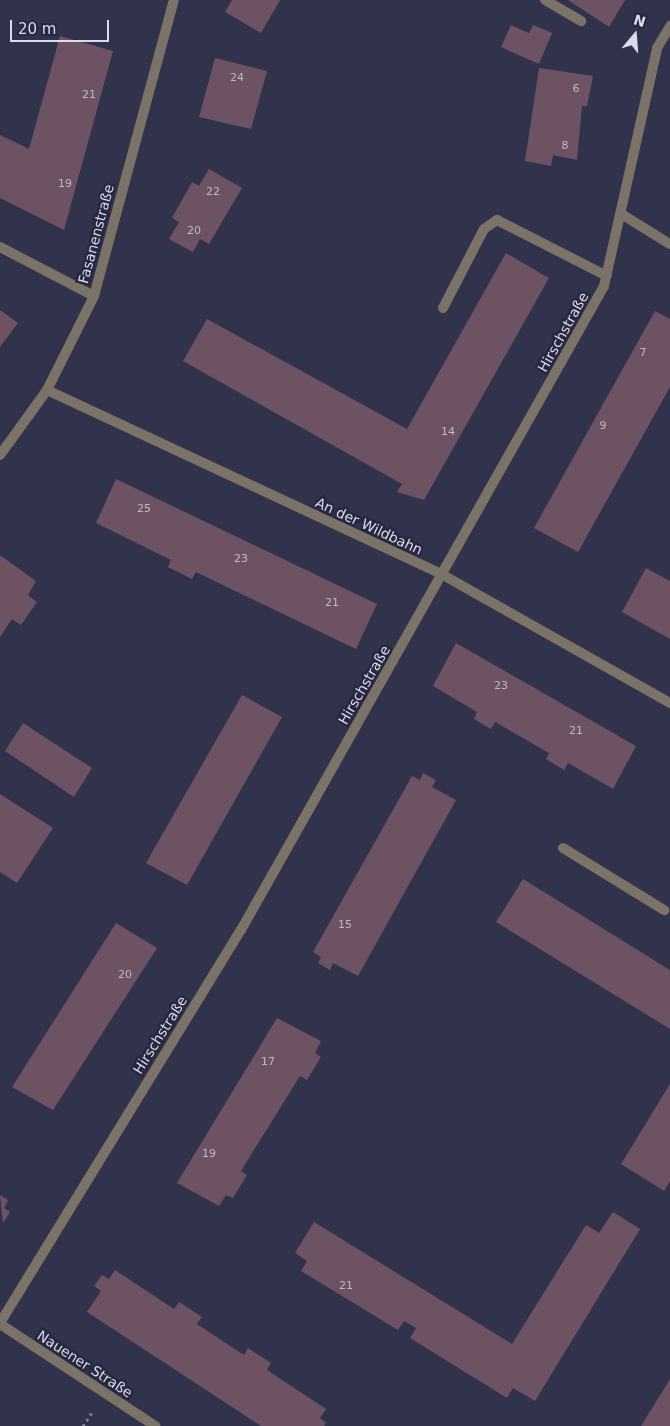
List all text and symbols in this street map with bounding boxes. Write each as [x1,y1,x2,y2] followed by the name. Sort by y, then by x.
[12,10,111,42] scale bar
[610,10,660,60] north arrow
[632,11,648,30] text: N
[18,20,56,38] text: 20 m
[230,71,244,85] house number: 24
[573,82,579,96] house number: 6
[82,88,96,102] house number: 21
[562,139,568,153] house number: 8
[58,177,72,191] house number: 19
[75,183,117,285] street label: Fasanenstraße
[206,185,220,199] house number: 22
[187,224,201,238] house number: 20
[534,289,592,375] street label: Hirschstraße
[640,346,646,360] house number: 7
[600,419,606,433] house number: 9
[441,425,455,439] house number: 14
[313,494,425,558] street label: An der Wildbahn
[137,502,151,516] house number: 25
[234,552,248,566] house number: 23
[325,596,339,610] house number: 21
[335,642,393,728] street label: Hirschstraße
[494,679,508,693] house number: 23
[569,724,583,738] house number: 21
[338,918,352,932] house number: 15
[118,968,132,982] house number: 20
[129,993,191,1077] street label: Hirschstraße
[261,1055,275,1069] house number: 17
[202,1147,216,1161] house number: 19
[339,1279,353,1293] house number: 21
[34,1327,136,1401] street label: Nauener Straße

